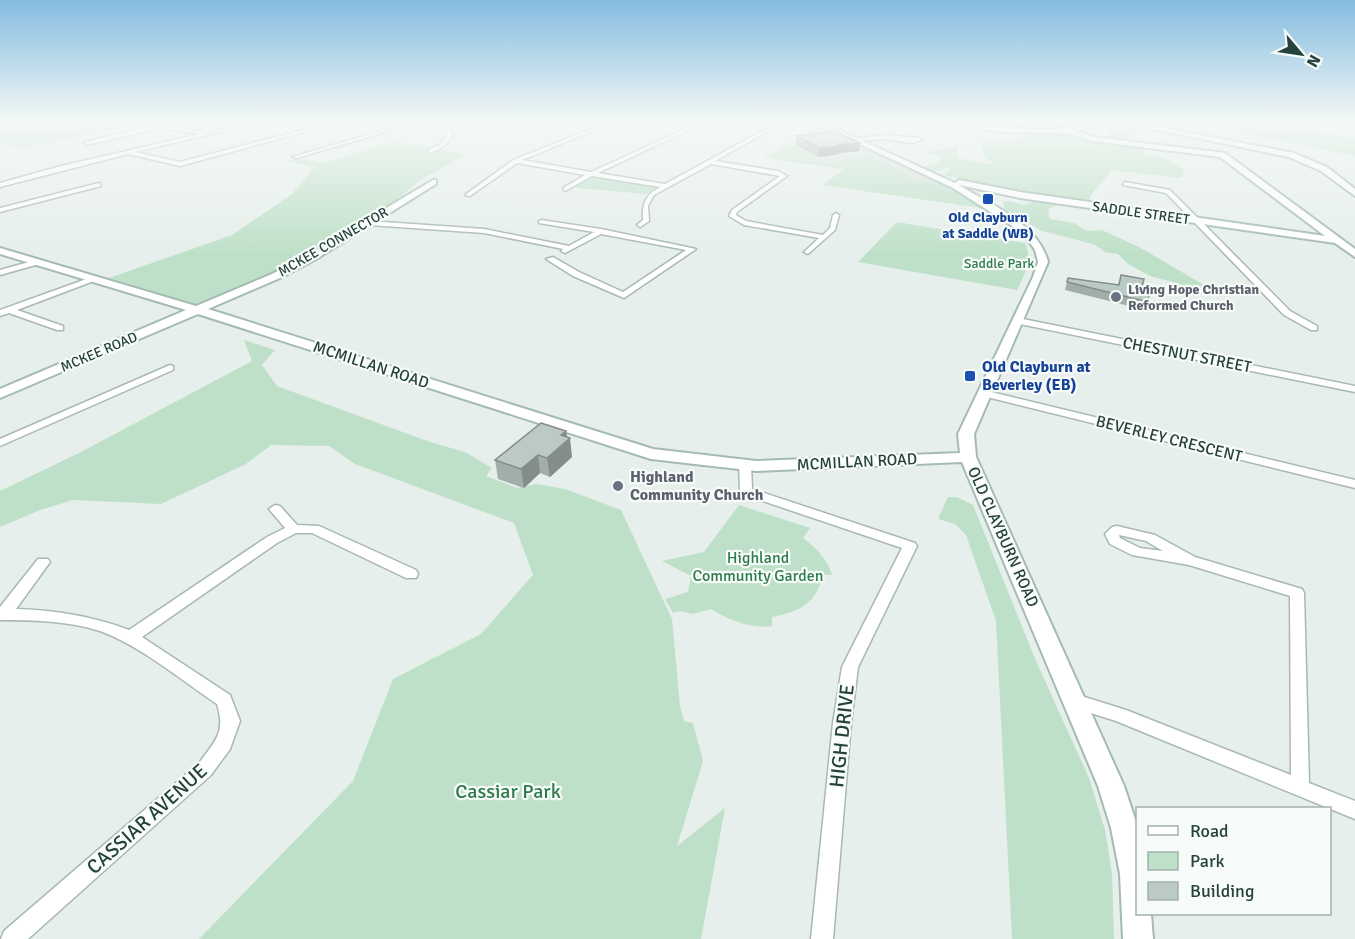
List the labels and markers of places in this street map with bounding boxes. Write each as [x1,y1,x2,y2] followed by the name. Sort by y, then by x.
[981,192,995,206] marker: Old Clayburn at Saddle (WB)
[942,209,1034,242] place label: Old Clayburn at Saddle (WB)
[1128,281,1259,314] place label: Living Hope Christian Reformed Church
[1109,290,1123,304] marker: Living Hope Christian Reformed Church
[982,357,1091,395] place label: Old Clayburn at Beverley (EB)
[963,369,977,383] marker: Old Clayburn at Beverley (EB)
[630,467,764,505] place label: Highland Community Church
[611,479,625,493] marker: Highland Community Church

